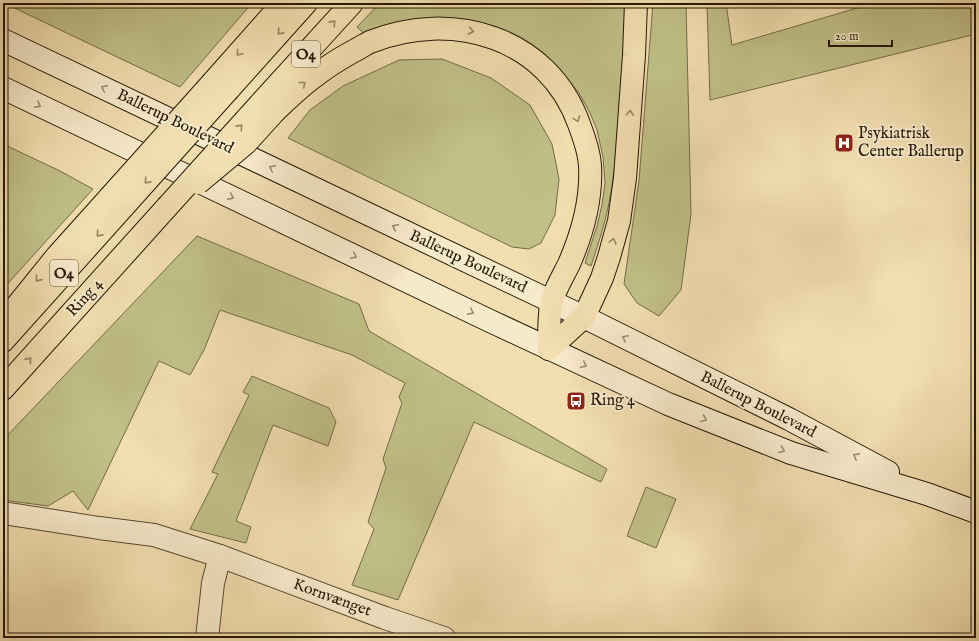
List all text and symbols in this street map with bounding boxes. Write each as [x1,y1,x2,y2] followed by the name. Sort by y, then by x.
[329,20,336,28] one-way arrow
[829,22,892,48] scale bar
[277,27,284,35] one-way arrow
[468,27,474,35] one-way arrow
[835,29,858,44] text: 20 m
[292,41,320,67] road number: O4
[236,49,243,56] one-way arrow
[299,82,306,89] one-way arrow
[101,85,108,93] one-way arrow
[113,85,237,159] street label: Ballerup Boulevard
[34,100,42,108] one-way arrow
[626,110,635,116] one-way arrow
[573,116,581,123] one-way arrow
[236,124,243,131] one-way arrow
[858,124,964,162] place label: Psykiatrisk Center Ballerup
[833,132,855,154] hospital icon: Psykiatrisk Center Ballerup
[268,165,276,173] one-way arrow
[144,176,151,184] one-way arrow
[227,192,235,200] one-way arrow
[391,224,399,232] one-way arrow
[406,226,530,298] street label: Ballerup Boulevard
[97,229,104,236] one-way arrow
[608,238,617,245] one-way arrow
[349,251,357,259] one-way arrow
[50,260,78,286] road number: O4
[36,275,43,282] one-way arrow
[63,275,108,321] street label: Ring 4
[467,307,474,315] one-way arrow
[622,335,630,343] one-way arrow
[24,357,32,365] one-way arrow
[580,360,587,368] one-way arrow
[697,367,820,443] street label: Ballerup Boulevard
[565,390,587,412] bus stop icon: Ring 4
[590,391,635,411] place label: Ring 4
[701,414,708,422] one-way arrow
[778,445,785,453] one-way arrow
[853,453,860,460] one-way arrow
[290,575,374,622] street label: Kornvænget

